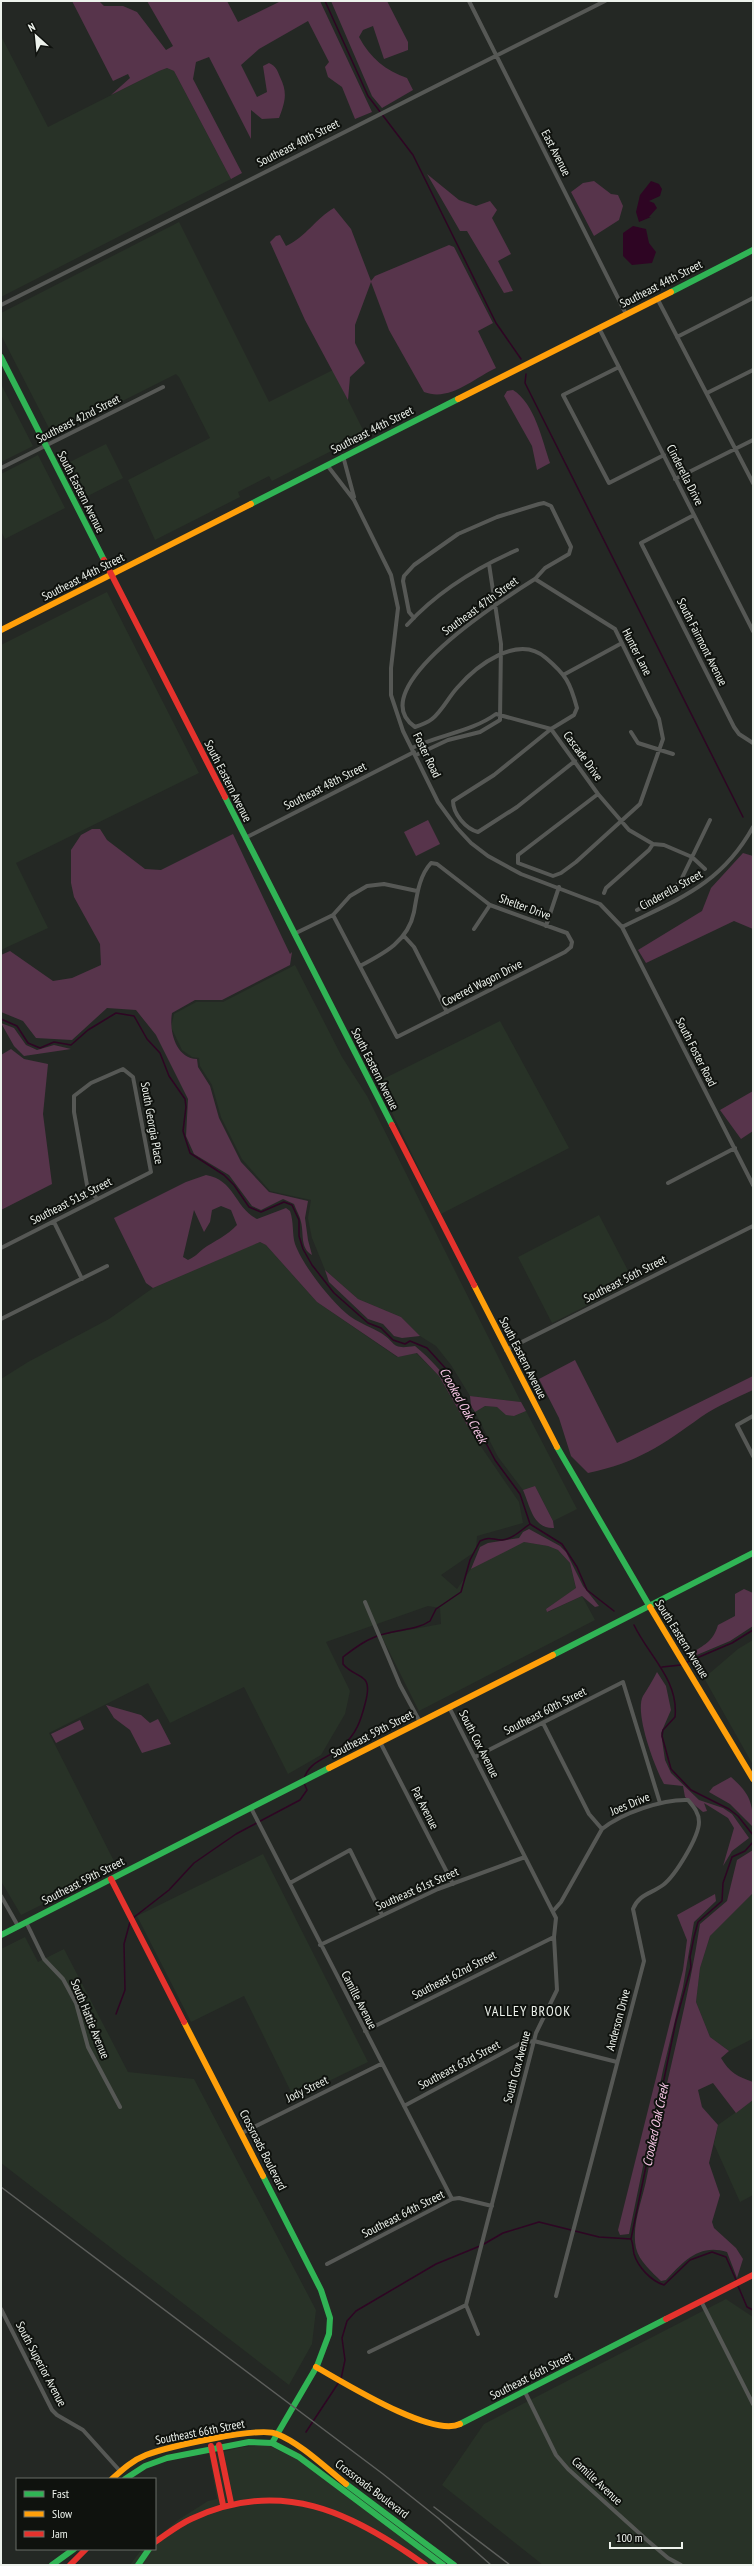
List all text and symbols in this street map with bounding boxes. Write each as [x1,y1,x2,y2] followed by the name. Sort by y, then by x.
[16,16,56,56] north arrow
[26,19,37,35] text: N
[254,115,342,170] street label: Southeast 40th Street
[538,127,574,178] street label: East Avenue
[617,256,705,311] street label: Southeast 44th Street
[33,391,123,446] street label: Southeast 42nd Street
[328,402,416,457] street label: Southeast 44th Street
[664,442,707,508] street label: Cinderella Drive
[54,448,109,535] street label: South Eastern Avenue
[39,549,127,604] street label: Southeast 44th Street
[439,573,521,638] street label: Southeast 47th Street
[674,595,731,688] street label: South Fairmont Avenue
[619,626,656,678] street label: Hunter Lane
[560,728,606,784] street label: Cascade Drive
[410,730,445,780] street label: Foster Road
[201,737,256,824] street label: South Eastern Avenue
[281,758,369,813] street label: Southeast 48th Street
[637,866,705,913] street label: Cinderella Street
[497,890,553,923] street label: Shelter Drive
[439,956,524,1009] street label: Covered Wagon Drive
[673,1015,720,1089] street label: South Foster Road
[348,1025,403,1112] street label: South Eastern Avenue
[138,1081,167,1165] street label: South Georgia Place
[28,1173,115,1228] street label: Southeast 51st Street
[581,1251,669,1306] street label: Southeast 56th Street
[496,1314,551,1401] street label: South Eastern Avenue
[436,1364,492,1448] water label: Crooked Oak Creek
[652,1597,713,1681] street label: South Eastern Avenue
[501,1683,589,1738] street label: Southeast 60th Street
[328,1706,416,1761] street label: Southeast 59th Street
[456,1707,503,1780] street label: South Cox Avenue
[408,1784,443,1832] street label: Pat Avenue
[607,1789,652,1819] street label: Joes Drive
[39,1853,127,1908] street label: Southeast 59th Street
[373,1863,461,1914] street label: Southeast 61st Street
[409,1947,499,2002] street label: Southeast 62nd Street
[338,1968,381,2032] street label: Camille Avenue
[68,1977,113,2061] street label: South Hattie Avenue
[602,1987,633,2052] street label: Anderson Drive
[484,2002,571,2020] district label: VALLEY BROOK
[500,2029,533,2105] street label: South Cox Avenue
[415,2036,503,2092] street label: Southeast 63rd Street
[282,2072,331,2106] street label: Jody Street
[638,2080,673,2168] water label: Crooked Oak Creek
[237,2107,290,2193] street label: Crossroads Boulevard
[359,2186,447,2241] street label: Southeast 64th Street
[13,2319,70,2409] street label: South Superior Avenue
[487,2348,575,2403] street label: Southeast 66th Street
[154,2415,246,2448] street label: Southeast 66th Street
[569,2453,626,2508] street label: Camille Avenue
[332,2456,412,2521] street label: Crossroads Boulevard
[16,2478,156,2550] legend
[52,2486,70,2501] text: Fast
[52,2506,73,2521] text: Slow
[610,2524,682,2550] scale bar
[51,2526,68,2541] text: Jam
[616,2530,643,2545] text: 100 m

